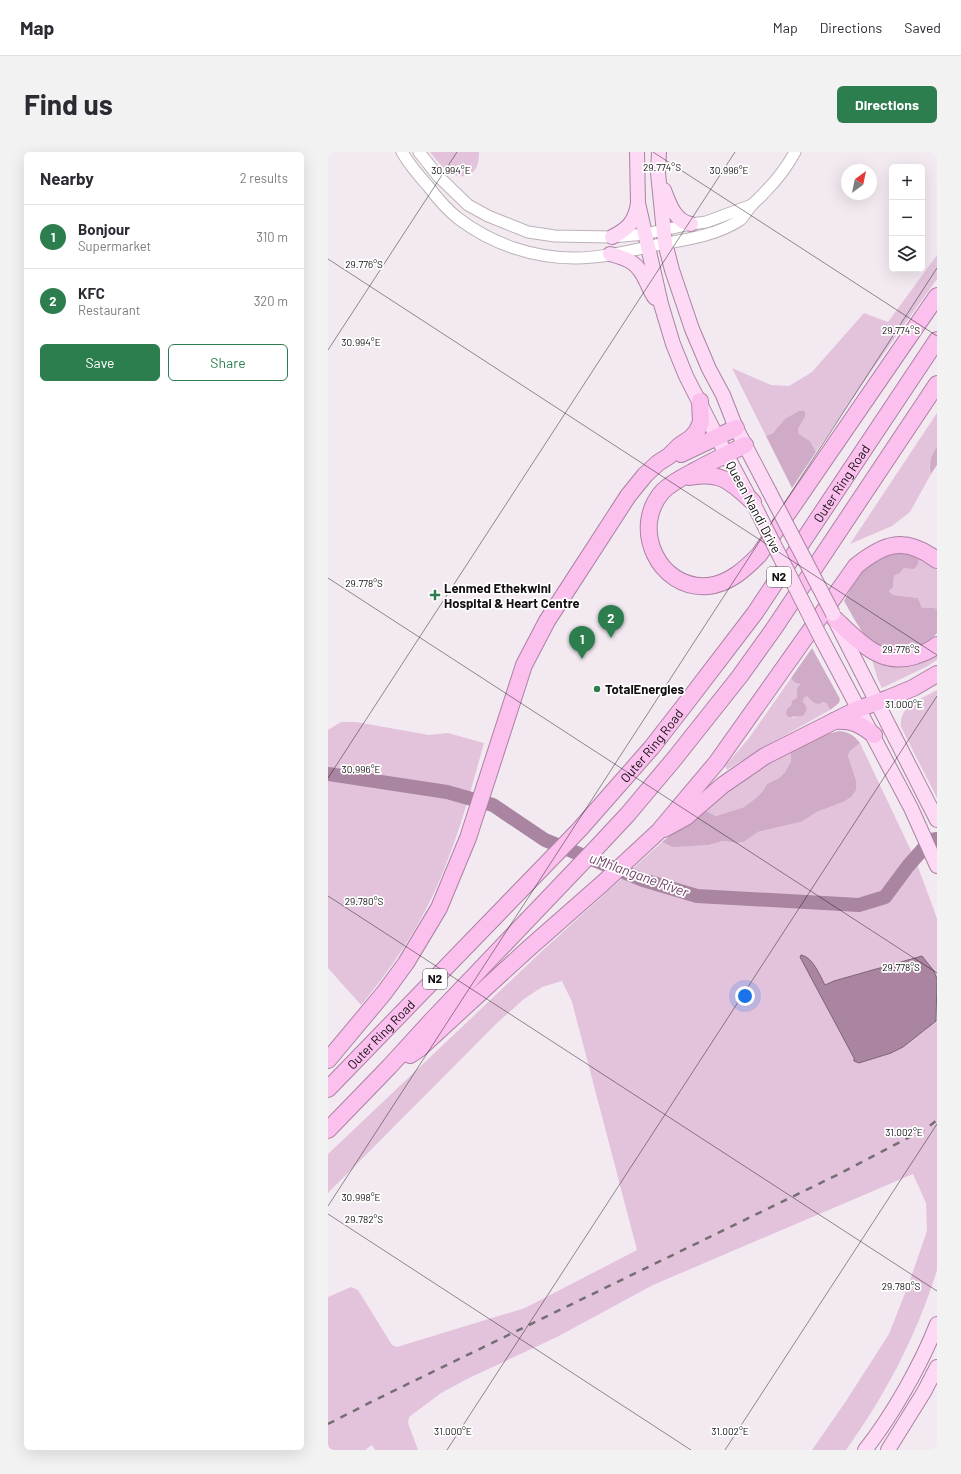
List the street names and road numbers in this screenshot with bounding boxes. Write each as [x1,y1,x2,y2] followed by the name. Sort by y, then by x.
[810,441,873,525] street label: Outer Ring Road
[723,458,785,556] street label: Queen Nandi Drive
[767,567,791,587] road number: N2
[617,706,687,786] street label: Outer Ring Road
[423,969,447,989] road number: N2
[344,996,418,1073] street label: Outer Ring Road

